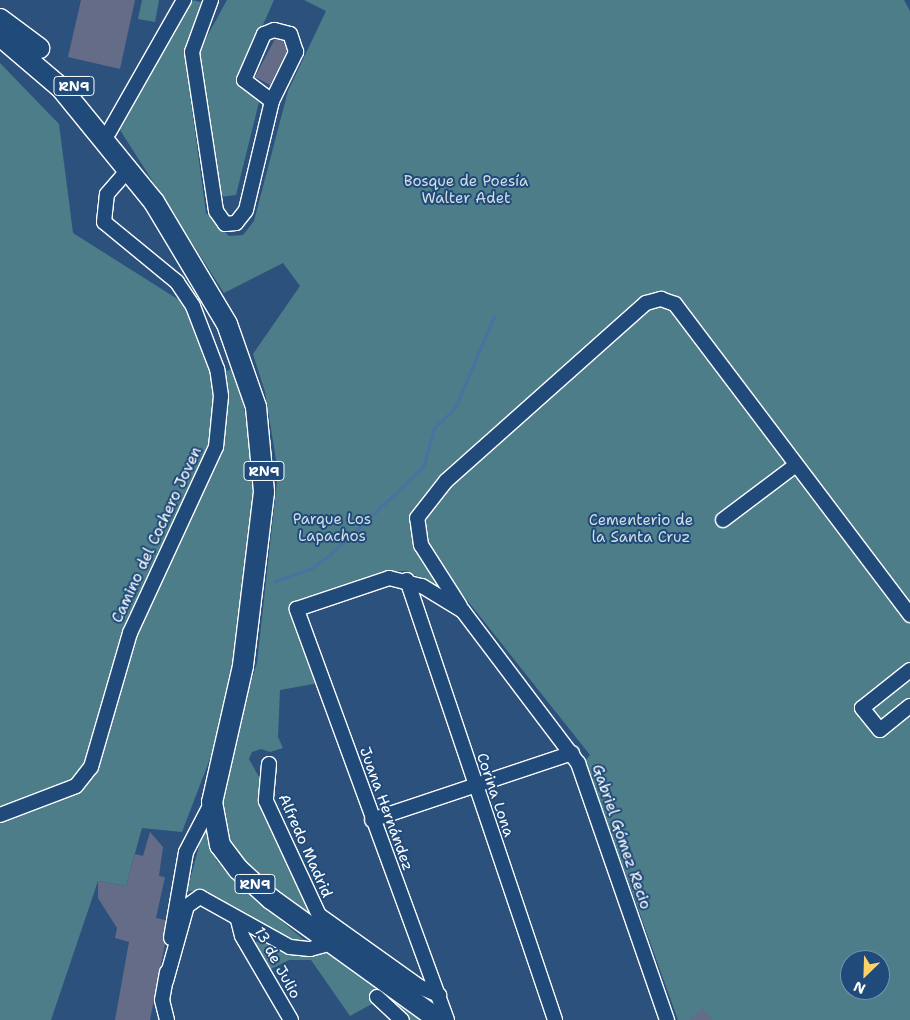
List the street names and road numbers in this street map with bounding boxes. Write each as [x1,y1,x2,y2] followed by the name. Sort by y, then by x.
[53,74,95,98] road number: RN9
[108,444,206,626] street label: Camino del Cochero Joven
[243,460,285,482] road number: RN9
[355,745,417,873] street label: Juana Hernández
[472,751,518,839] street label: Corina Lona
[588,762,654,912] street label: Gabriel Gómez Recio
[274,791,336,901] street label: Alfredo Madrid
[234,872,276,896] road number: RN9
[250,924,304,1002] street label: 13 de Julio

